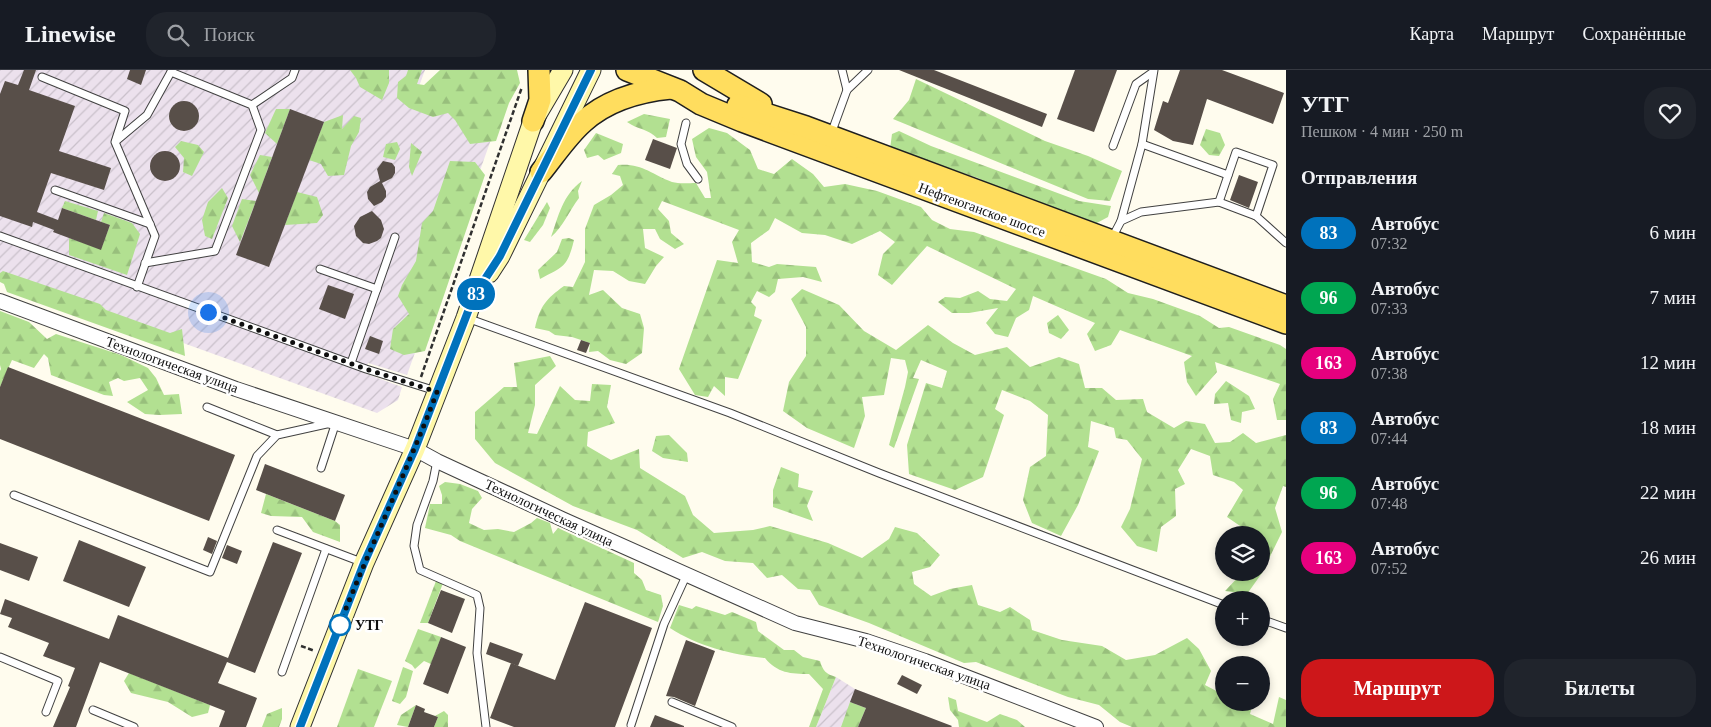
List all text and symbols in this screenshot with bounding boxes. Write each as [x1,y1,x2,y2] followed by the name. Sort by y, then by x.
[146,12,496,57] search box
[25,21,116,47] text: Linewise
[164,21,192,49] icon: search
[204,24,255,45] text: Поиск
[1409,24,1454,44] text: Карта
[1482,24,1554,44] text: Маршрут
[1582,24,1686,44] text: Сохранённые
[1644,87,1696,139] button: heart
[1301,91,1350,117] text: УТГ
[1301,123,1463,140] text: Пешком · 4 мин · 250 m
[1301,167,1417,188] text: Отправления
[917,180,1047,240] street label: Нефтеюганское шоссе
[1371,213,1439,234] text: Автобус
[1649,222,1696,243] text: 6 мин
[1320,223,1338,243] text: 83
[1371,235,1407,252] text: 07:32
[454,278,498,310] line badge: 83
[1371,278,1439,299] text: Автобус
[467,284,485,304] text: 83
[1649,287,1696,308] text: 7 мин
[1320,288,1338,308] text: 96
[196,300,221,325] your location
[1371,300,1407,317] text: 07:33
[104,334,241,396] street label: Технологическая улица
[1371,343,1439,364] text: Автобус
[1640,352,1696,373] text: 12 мин
[1315,353,1342,373] text: 163
[1371,365,1407,382] text: 07:38
[1371,408,1439,429] text: Автобус
[1640,417,1696,438] text: 18 мин
[1320,418,1338,438] text: 83
[1371,430,1407,447] text: 07:44
[1371,473,1439,494] text: Автобус
[483,477,616,550] street label: Технологическая улица
[1640,482,1696,503] text: 22 мин
[1320,483,1338,503] text: 96
[1371,495,1407,512] text: 07:48
[1215,526,1270,711] map controls
[1215,526,1270,581] button: layers
[1371,538,1439,559] text: Автобус
[1640,547,1696,568] text: 26 мин
[1315,548,1342,568] text: 163
[1371,560,1407,577] text: 07:52
[1215,591,1270,646] button: +
[329,614,351,636] marker: УТГ
[355,618,384,633] place label: УТГ
[856,633,993,693] street label: Технологическая улица
[1215,656,1270,711] button: −
[1301,659,1494,717] button: Маршрут
[1504,659,1696,717] button: Билеты

